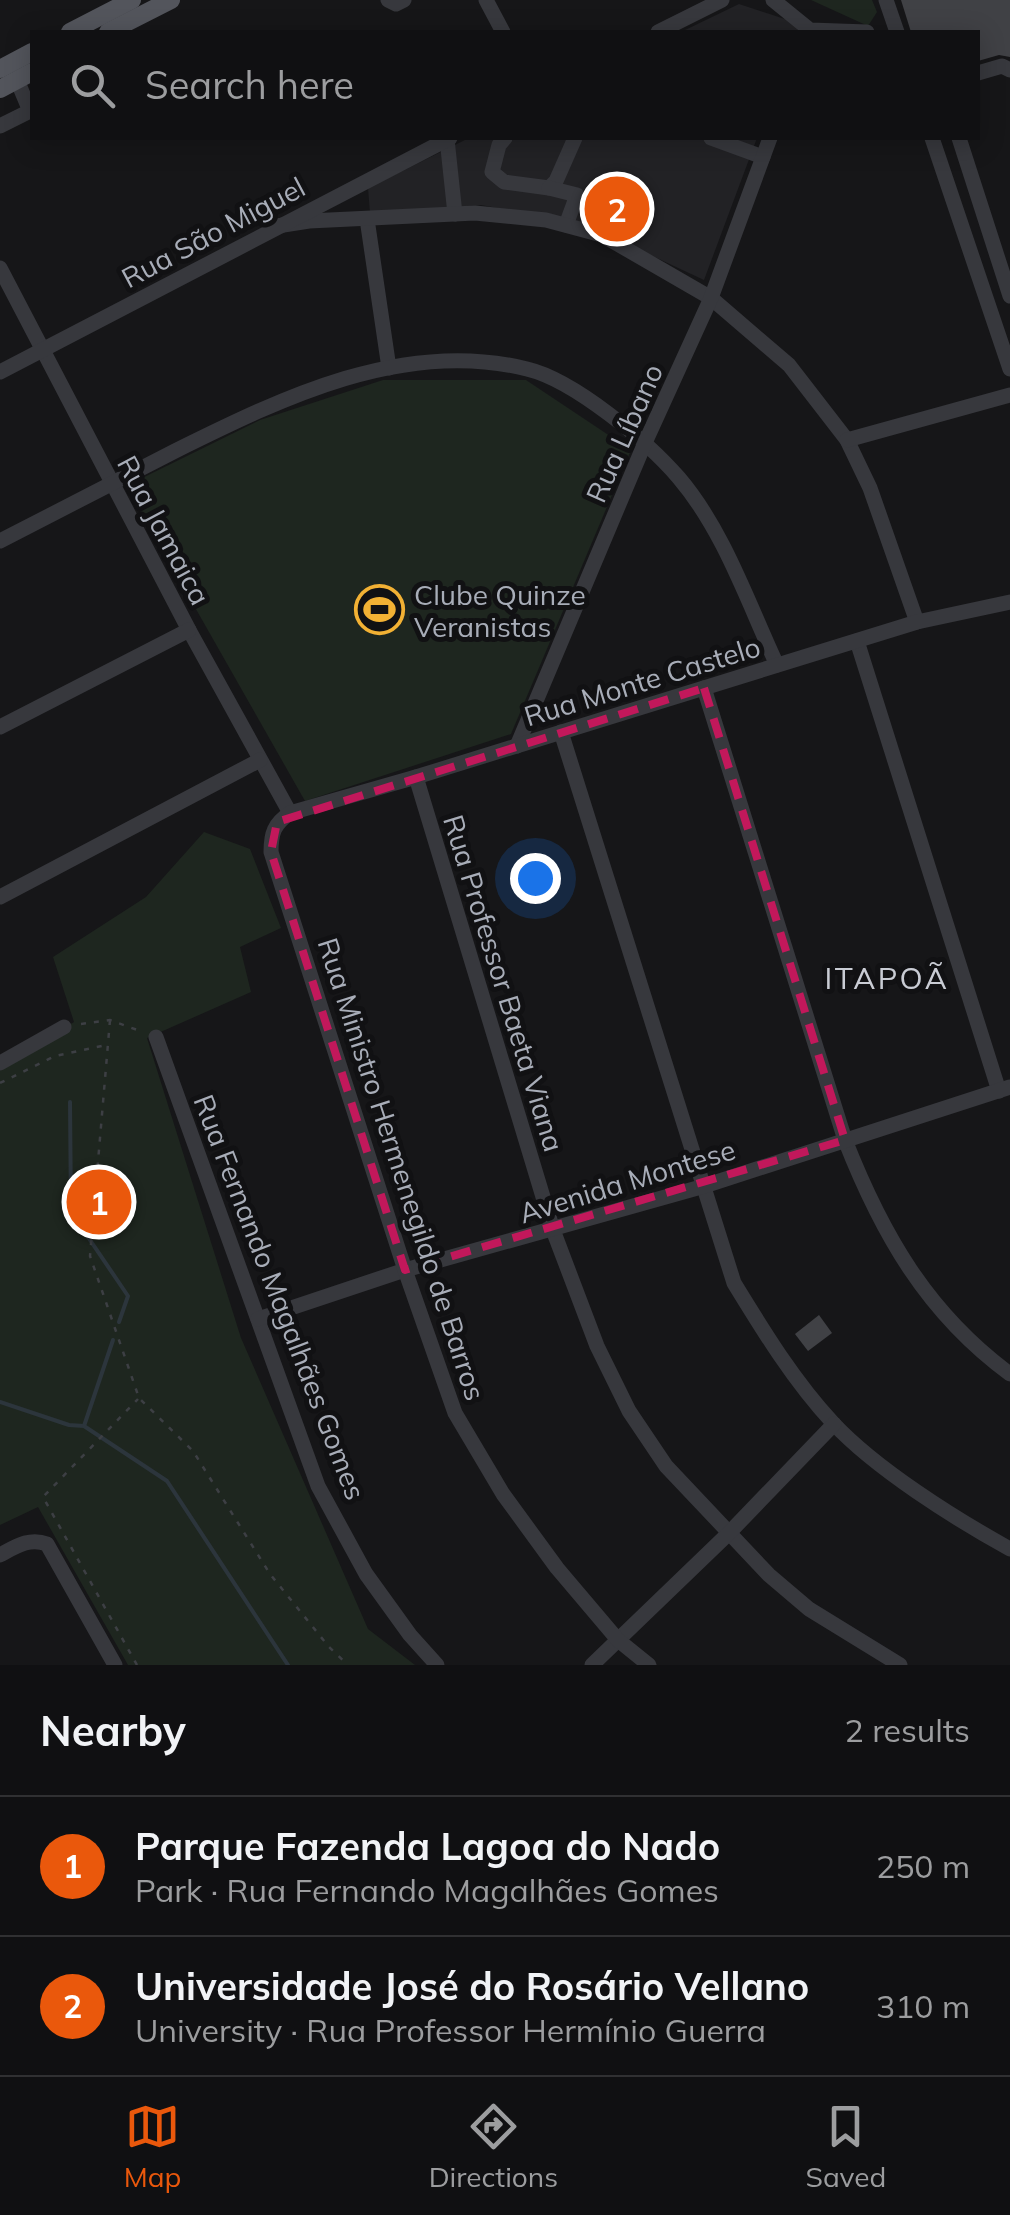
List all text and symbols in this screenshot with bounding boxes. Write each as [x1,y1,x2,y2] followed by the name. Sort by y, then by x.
[30,30,980,140] search box
[65,58,120,113] icon: search
[145,61,354,109] text: Search here
[115,169,311,295] street label: Rua São Miguel
[584,172,650,246] pin: 2
[578,358,670,508] street label: Rua Líbano
[110,449,218,611] street label: Rua Jamaica
[414,577,586,644] place label: Clube Quinze Veranistas
[353,584,405,636] sports icon: Clube Quinze Veranistas
[520,628,764,734] street label: Rua Monte Castelo
[436,810,572,1156] street label: Rua Professor Baeta Viana
[510,853,561,904] your location
[311,933,493,1405] street label: Rua Ministro Hermenegildo de Barros
[825,959,949,997] district label: ITAPOÃ
[186,1090,374,1504] street label: Rua Fernando Magalhães Gomes
[515,1131,739,1231] street label: Avenida Montese
[66,1164,132,1240] pin: 1
[40,1704,186,1757] text: Nearby
[845,1710,970,1750] text: 2 results
[135,1822,720,1870] text: Parque Fazenda Lagoa do Nado
[63,1846,82,1886] text: 1
[876,1846,970,1886] text: 250 m
[135,1870,719,1910] text: Park · Rua Fernando Magalhães Gomes
[135,1962,809,2010] text: Universidade José do Rosário Vellano
[63,1986,82,2026] text: 2
[876,1986,970,2026] text: 310 m
[135,2010,766,2050] text: University · Rua Professor Hermínio Guerra
[124,2099,181,2194] tab: Map
[429,2099,558,2194] tab: Directions
[805,2099,886,2194] tab: Saved

